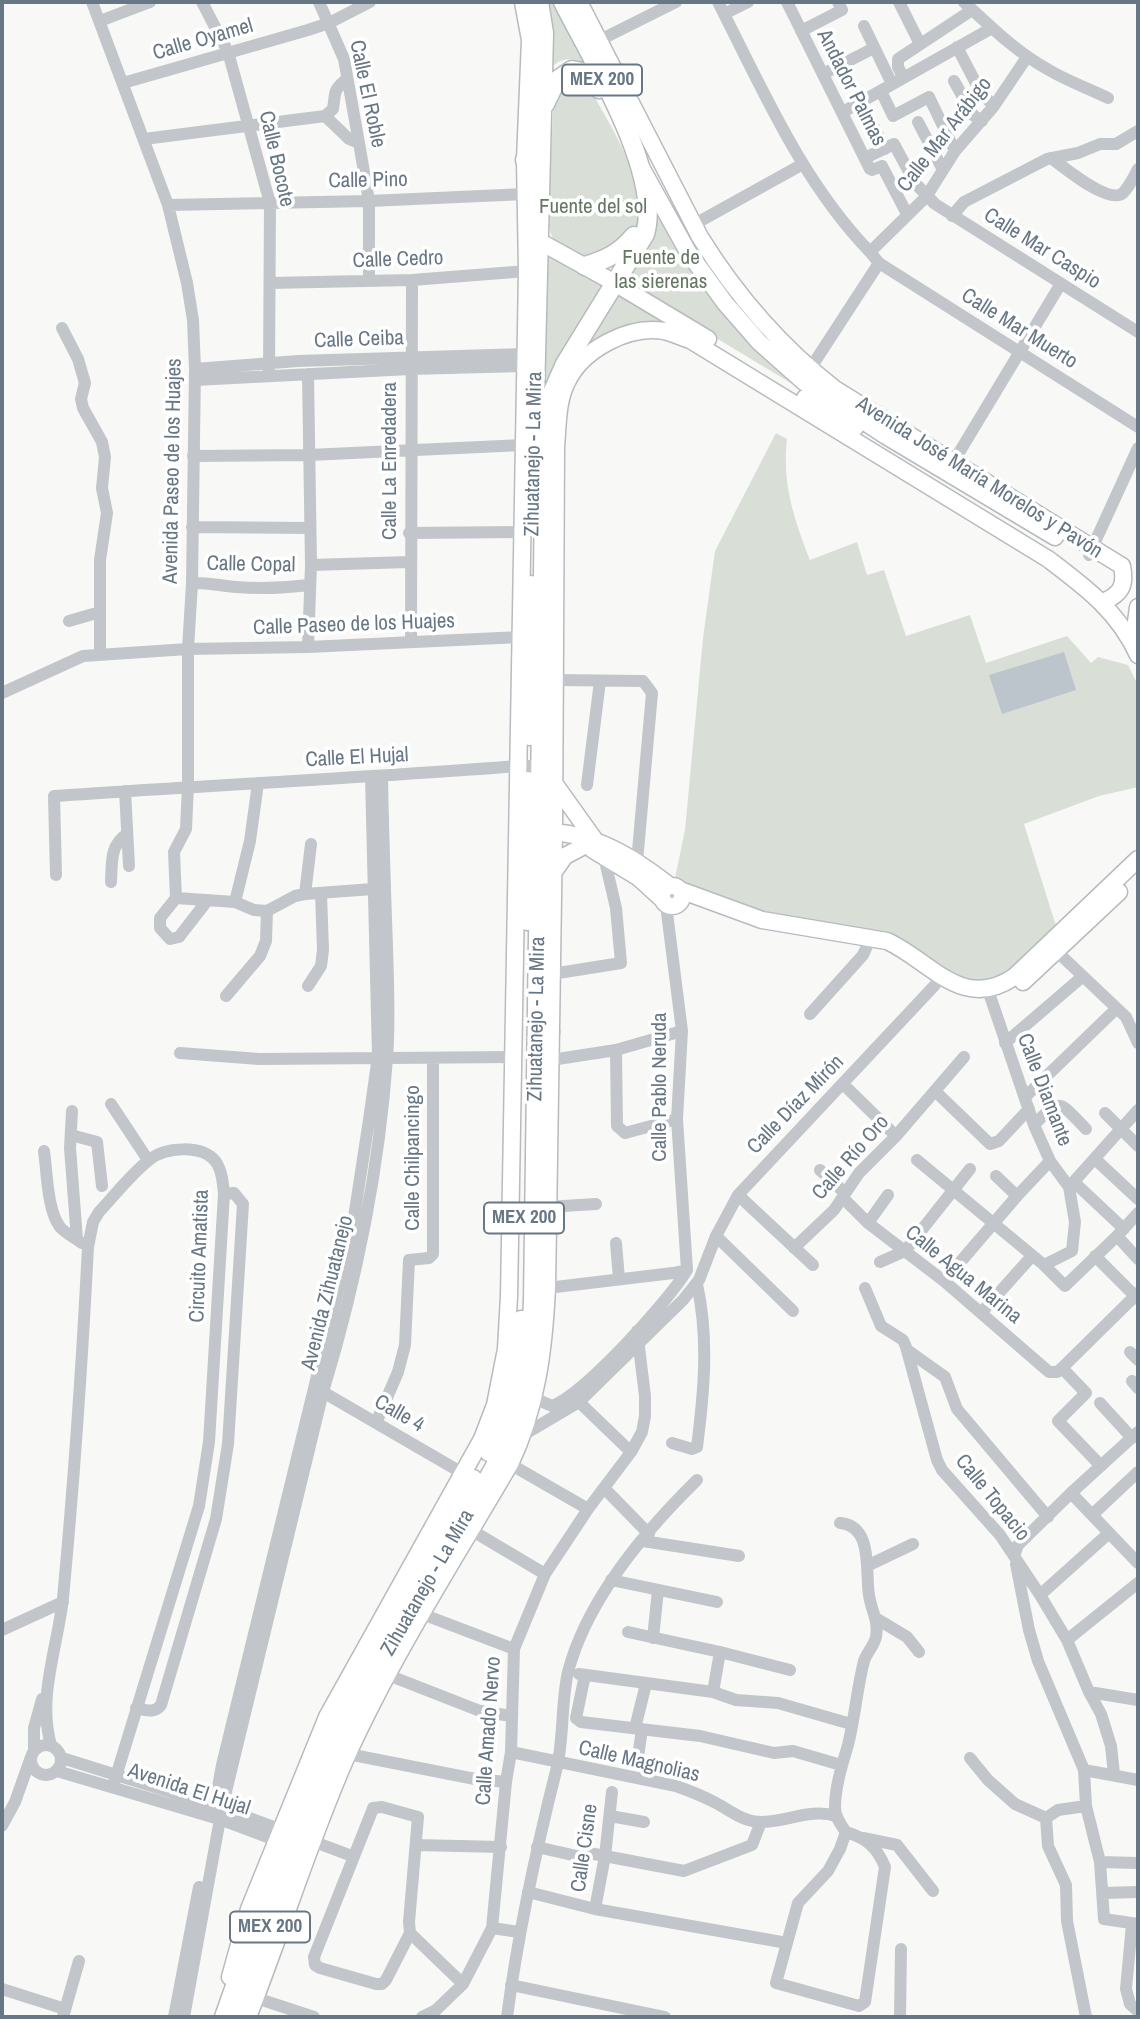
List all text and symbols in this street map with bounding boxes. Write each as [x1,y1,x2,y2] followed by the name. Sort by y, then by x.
[150,14,256,66] street label: Calle Oyamel
[811,26,891,150] street label: Andador Palmas
[343,38,391,150] street label: Calle El Roble
[562,64,642,96] road number: MEX 200
[892,73,998,197] street label: Calle Mar Arábigo
[253,109,299,209] street label: Calle Bocote
[328,168,408,194] street label: Calle Pino
[539,194,647,220] park label: Fuente del sol
[979,203,1105,295] street label: Calle Mar Caspio
[615,245,707,295] park label: Fuente de las sierenas
[352,246,444,274] street label: Calle Cedro
[956,283,1082,375] street label: Calle Mar Muerto
[314,326,404,354] street label: Calle Ceiba
[158,358,188,584] street label: Avenida Paseo de los Huajes
[520,371,548,537] street label: Zihuatanejo - La Mira
[377,382,403,540] street label: Calle La Enredadera
[851,392,1107,564] street label: Avenida José María Morelos y Pavón
[206,552,296,578] street label: Calle Copal
[253,609,455,641] street label: Calle Paseo de los Huajes
[305,743,409,773] street label: Calle El Hujal
[523,936,551,1102] street label: Zihuatanejo - La Mira
[647,1012,673,1162] street label: Calle Pablo Neruda
[1011,1030,1077,1150] street label: Calle Diamante
[742,1050,850,1160] street label: Calle Díaz Mirón
[400,1085,426,1231] street label: Calle Chilpancingo
[807,1110,895,1206] street label: Calle Río Oro
[185,1189,215,1323] street label: Circuito Amatista
[484,1202,564,1234] road number: MEX 200
[297,1213,359,1373] street label: Avenida Zihuatanejo
[900,1220,1026,1330] street label: Calle Agua Marina
[369,1390,429,1438] street label: Calle 4
[949,1450,1035,1546] street label: Calle Topacio
[376,1505,480,1661] street label: Zihuatanejo - La Mira
[471,1656,507,1806] street label: Calle Amado Nervo
[576,1736,702,1788] street label: Calle Magnolias
[125,1758,253,1822] street label: Avenida El Hujal
[566,1802,604,1894] street label: Calle Cisne
[230,1912,310,1942] road number: MEX 200

